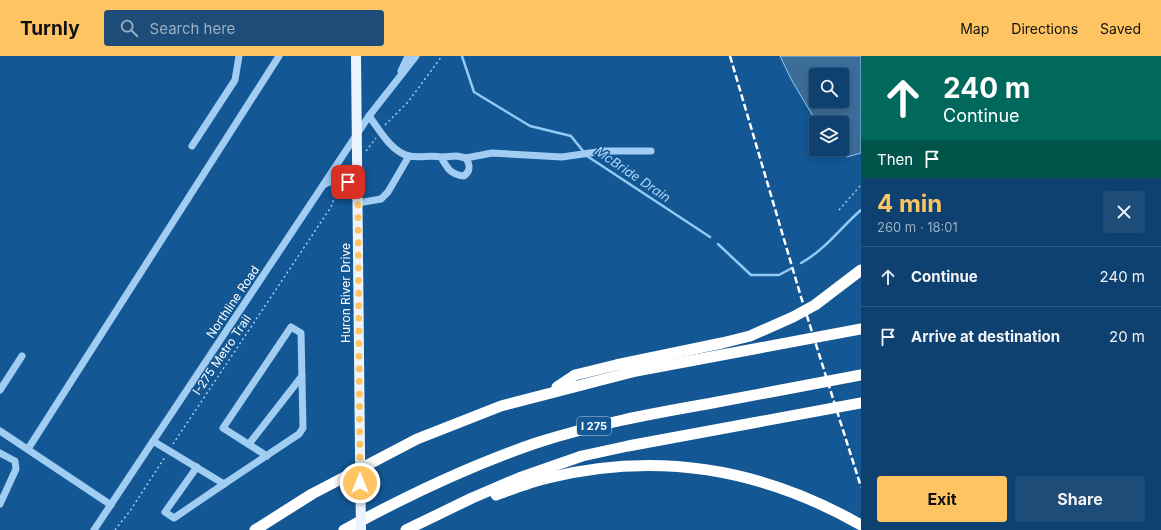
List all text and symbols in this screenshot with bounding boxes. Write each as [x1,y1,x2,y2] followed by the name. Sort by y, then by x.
[104,10,384,46] search box
[20,17,80,40] text: Turnly
[118,17,140,39] icon: search
[150,19,235,38] text: Search here
[960,20,989,37] text: Map
[1011,20,1078,37] text: Directions
[1100,20,1141,37] text: Saved
[809,68,849,156] map controls
[809,68,849,108] button: search
[943,71,1030,105] text: 240 m
[877,72,929,124] icon: ahead
[943,105,1020,126] text: Continue
[809,116,849,156] button: layers
[592,143,674,205] water label: McBride Drain
[921,148,943,170] icon: arrive
[877,150,913,169] text: Then
[331,165,365,199] pin
[337,171,359,193] icon: arrive
[877,189,942,218] text: 4 min
[1103,191,1145,233] button: close
[877,219,958,235] text: 260 m · 18:01
[338,243,353,343] street label: Huron River Drive
[203,263,262,341] street label: Northline Road
[877,266,899,288] icon: ahead
[911,267,978,286] text: Continue
[1100,267,1145,286] text: 240 m
[189,312,254,398] street label: I-275 Metro Trail
[877,326,899,348] icon: arrive
[911,327,1060,346] text: Arrive at destination
[1109,327,1145,346] text: 20 m
[577,417,611,435] road number: I 275
[339,462,381,504] position arrow
[877,476,1007,522] button: Exit
[1015,476,1145,522] button: Share

